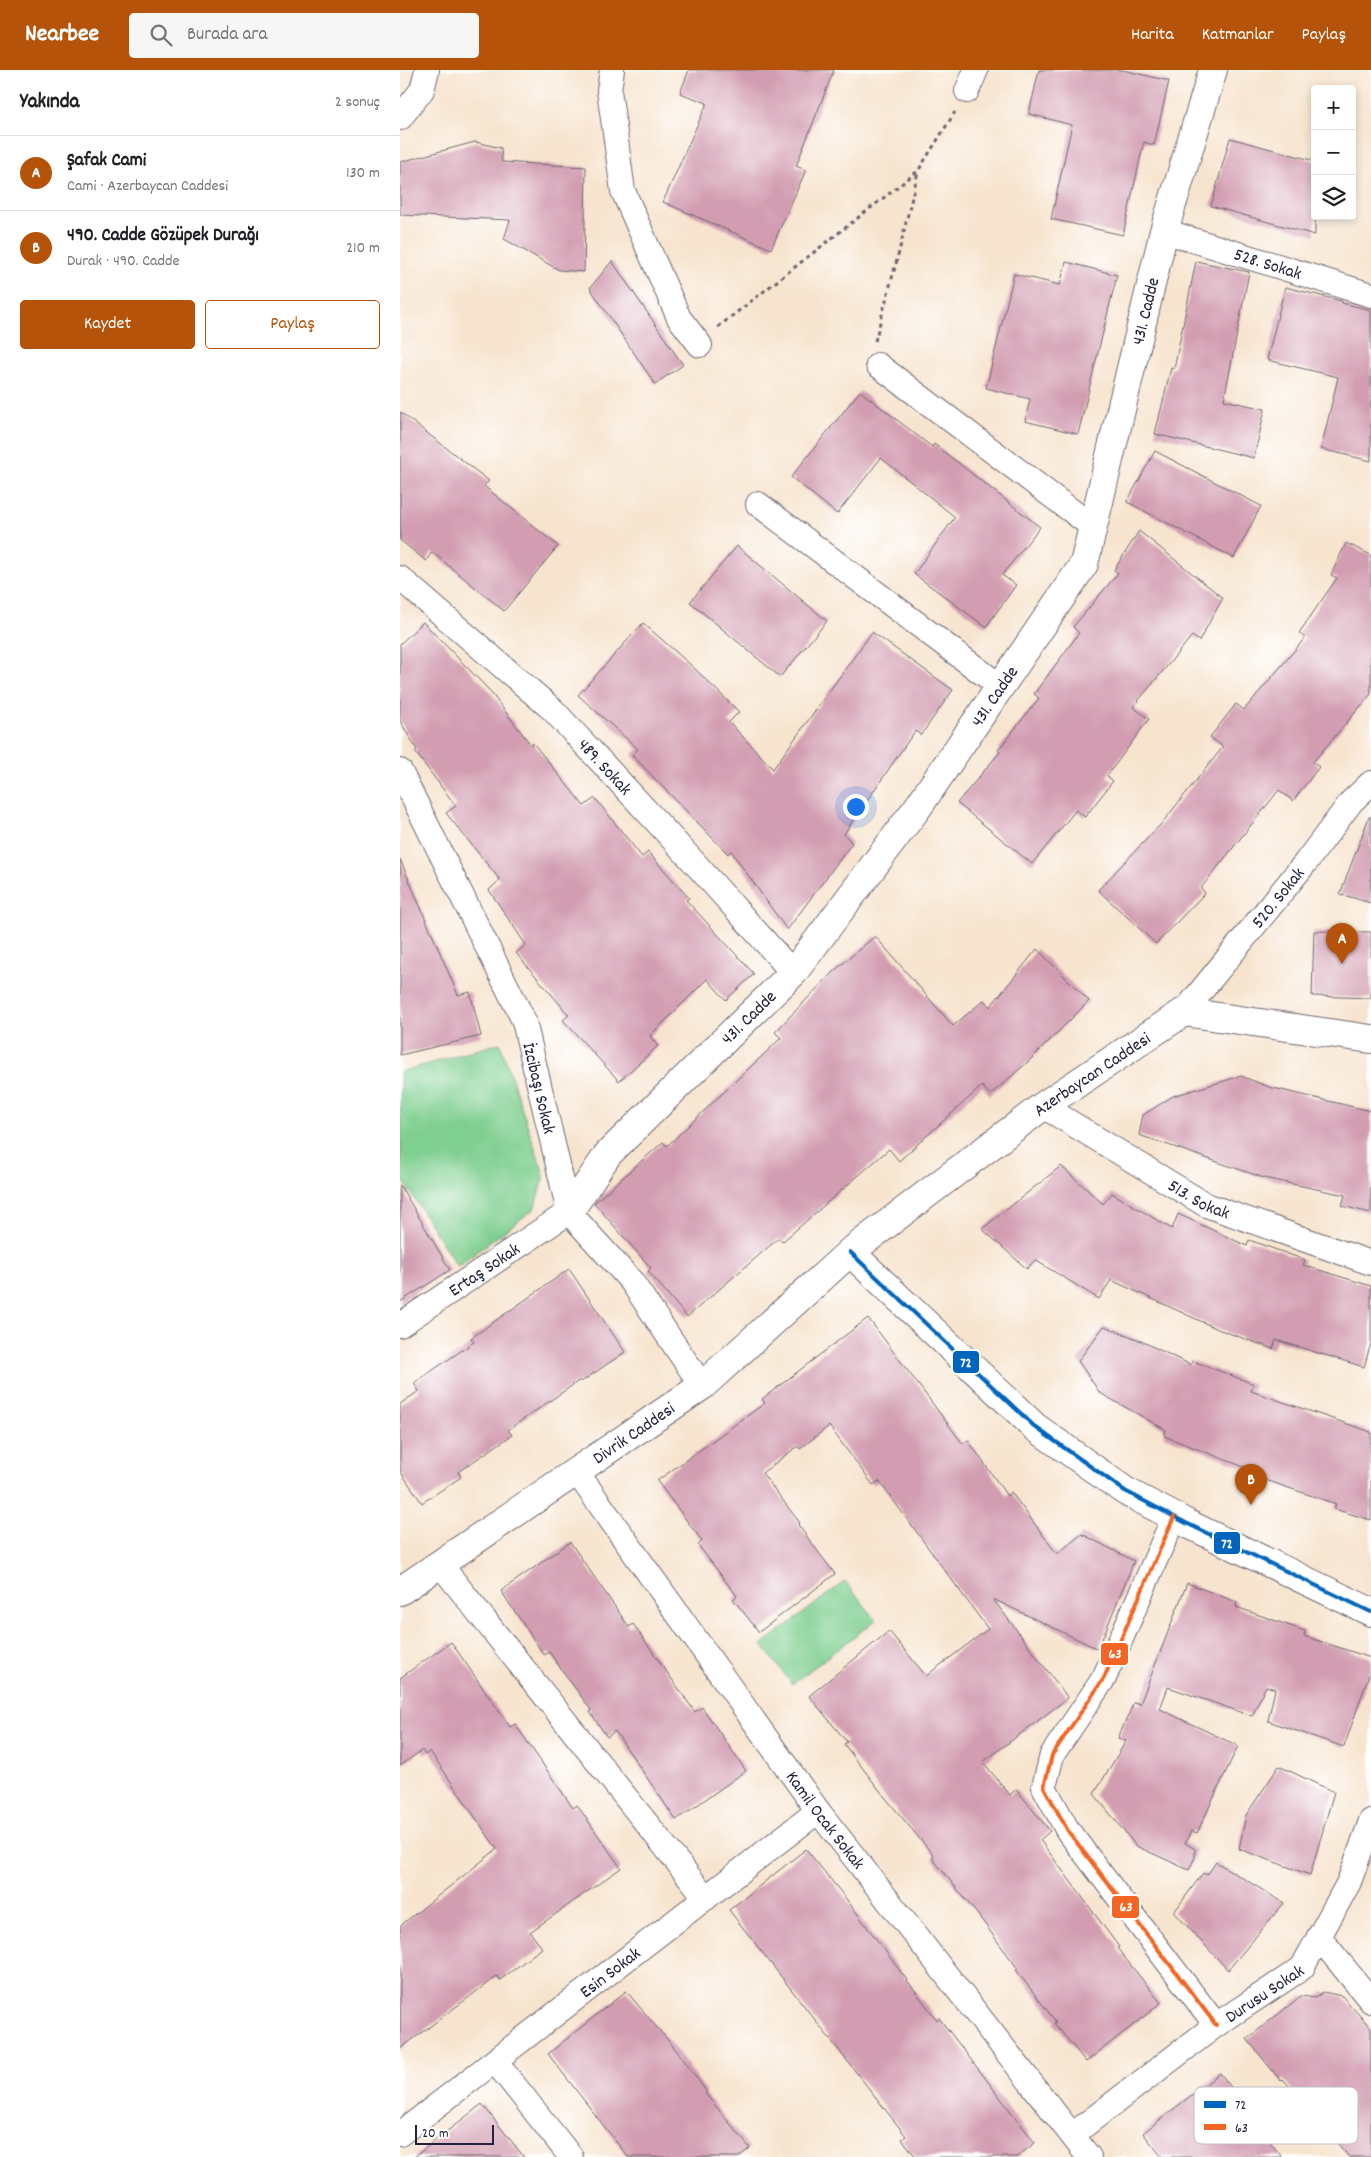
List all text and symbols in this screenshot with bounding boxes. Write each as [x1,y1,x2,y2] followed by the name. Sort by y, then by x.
[129,13,479,58] search box
[25,18,99,52] text: Nearbee
[147,21,175,49] icon: search
[187,22,267,49] text: Burada ara
[1131,23,1174,48] text: Harita
[1202,23,1274,48] text: Katmanlar
[1302,23,1346,48] text: Paylaş
[1311,85,1356,220] map controls
[1311,85,1356,130] button: +
[20,88,79,118] text: Yakında
[335,91,380,114] text: 2 sonuç
[1311,130,1356,175] button: −
[67,148,146,175] text: Şafak Cami
[32,162,40,185] text: A
[346,162,380,185] text: 130 m
[67,175,228,198] text: Cami · Azerbaycan Caddesi
[1311,175,1356,220] button: layers
[67,223,259,250] text: 490. Cadde Gözüpek Durağı
[32,237,40,260] text: B
[346,237,380,260] text: 210 m
[1230,243,1304,288] street label: 528. Sokak
[67,250,180,273] text: Durak · 490. Cadde
[1127,275,1167,348] street label: 431. Cadde
[20,300,195,349] button: Kaydet
[205,300,380,349] button: Paylaş
[966,662,1026,733] street label: 431. Cadde
[571,734,636,802] street label: 489. Sokak
[843,794,869,820] your location
[1247,863,1312,935] street label: 520. Sokak
[1326,923,1358,964] pin: A
[717,986,783,1052] street label: 431. Cadde
[1029,1028,1156,1124] street label: Azerbaycan Caddesi
[515,1040,560,1137] street label: İzcibaşı Sokak
[1162,1175,1233,1227] street label: 513. Sokak
[445,1238,526,1304] street label: Ertaş Sokak
[952,1350,980,1374] line badge: 72
[960,1354,972,1374] text: 72
[589,1398,681,1472] street label: Divrik Caddesi
[1235,1464,1267,1505] pin: B
[1213,1531,1241,1555] line badge: 72
[1221,1535,1233,1555] text: 72
[1100,1642,1129,1666] line badge: 63
[1108,1645,1122,1665] text: 63
[778,1767,869,1876] street label: Kamil Ocak Sokak
[1111,1895,1140,1919] line badge: 63
[1119,1898,1133,1918] text: 63
[576,1942,647,2005] street label: Esin Sokak
[1221,1960,1310,2030] street label: Durusu Sokak
[1194,2087,1358,2144] legend
[1235,2096,1246,2116] text: 72
[1235,2119,1248,2139] text: 63
[415,2122,494,2145] scale bar
[422,2124,449,2144] text: 20 m

